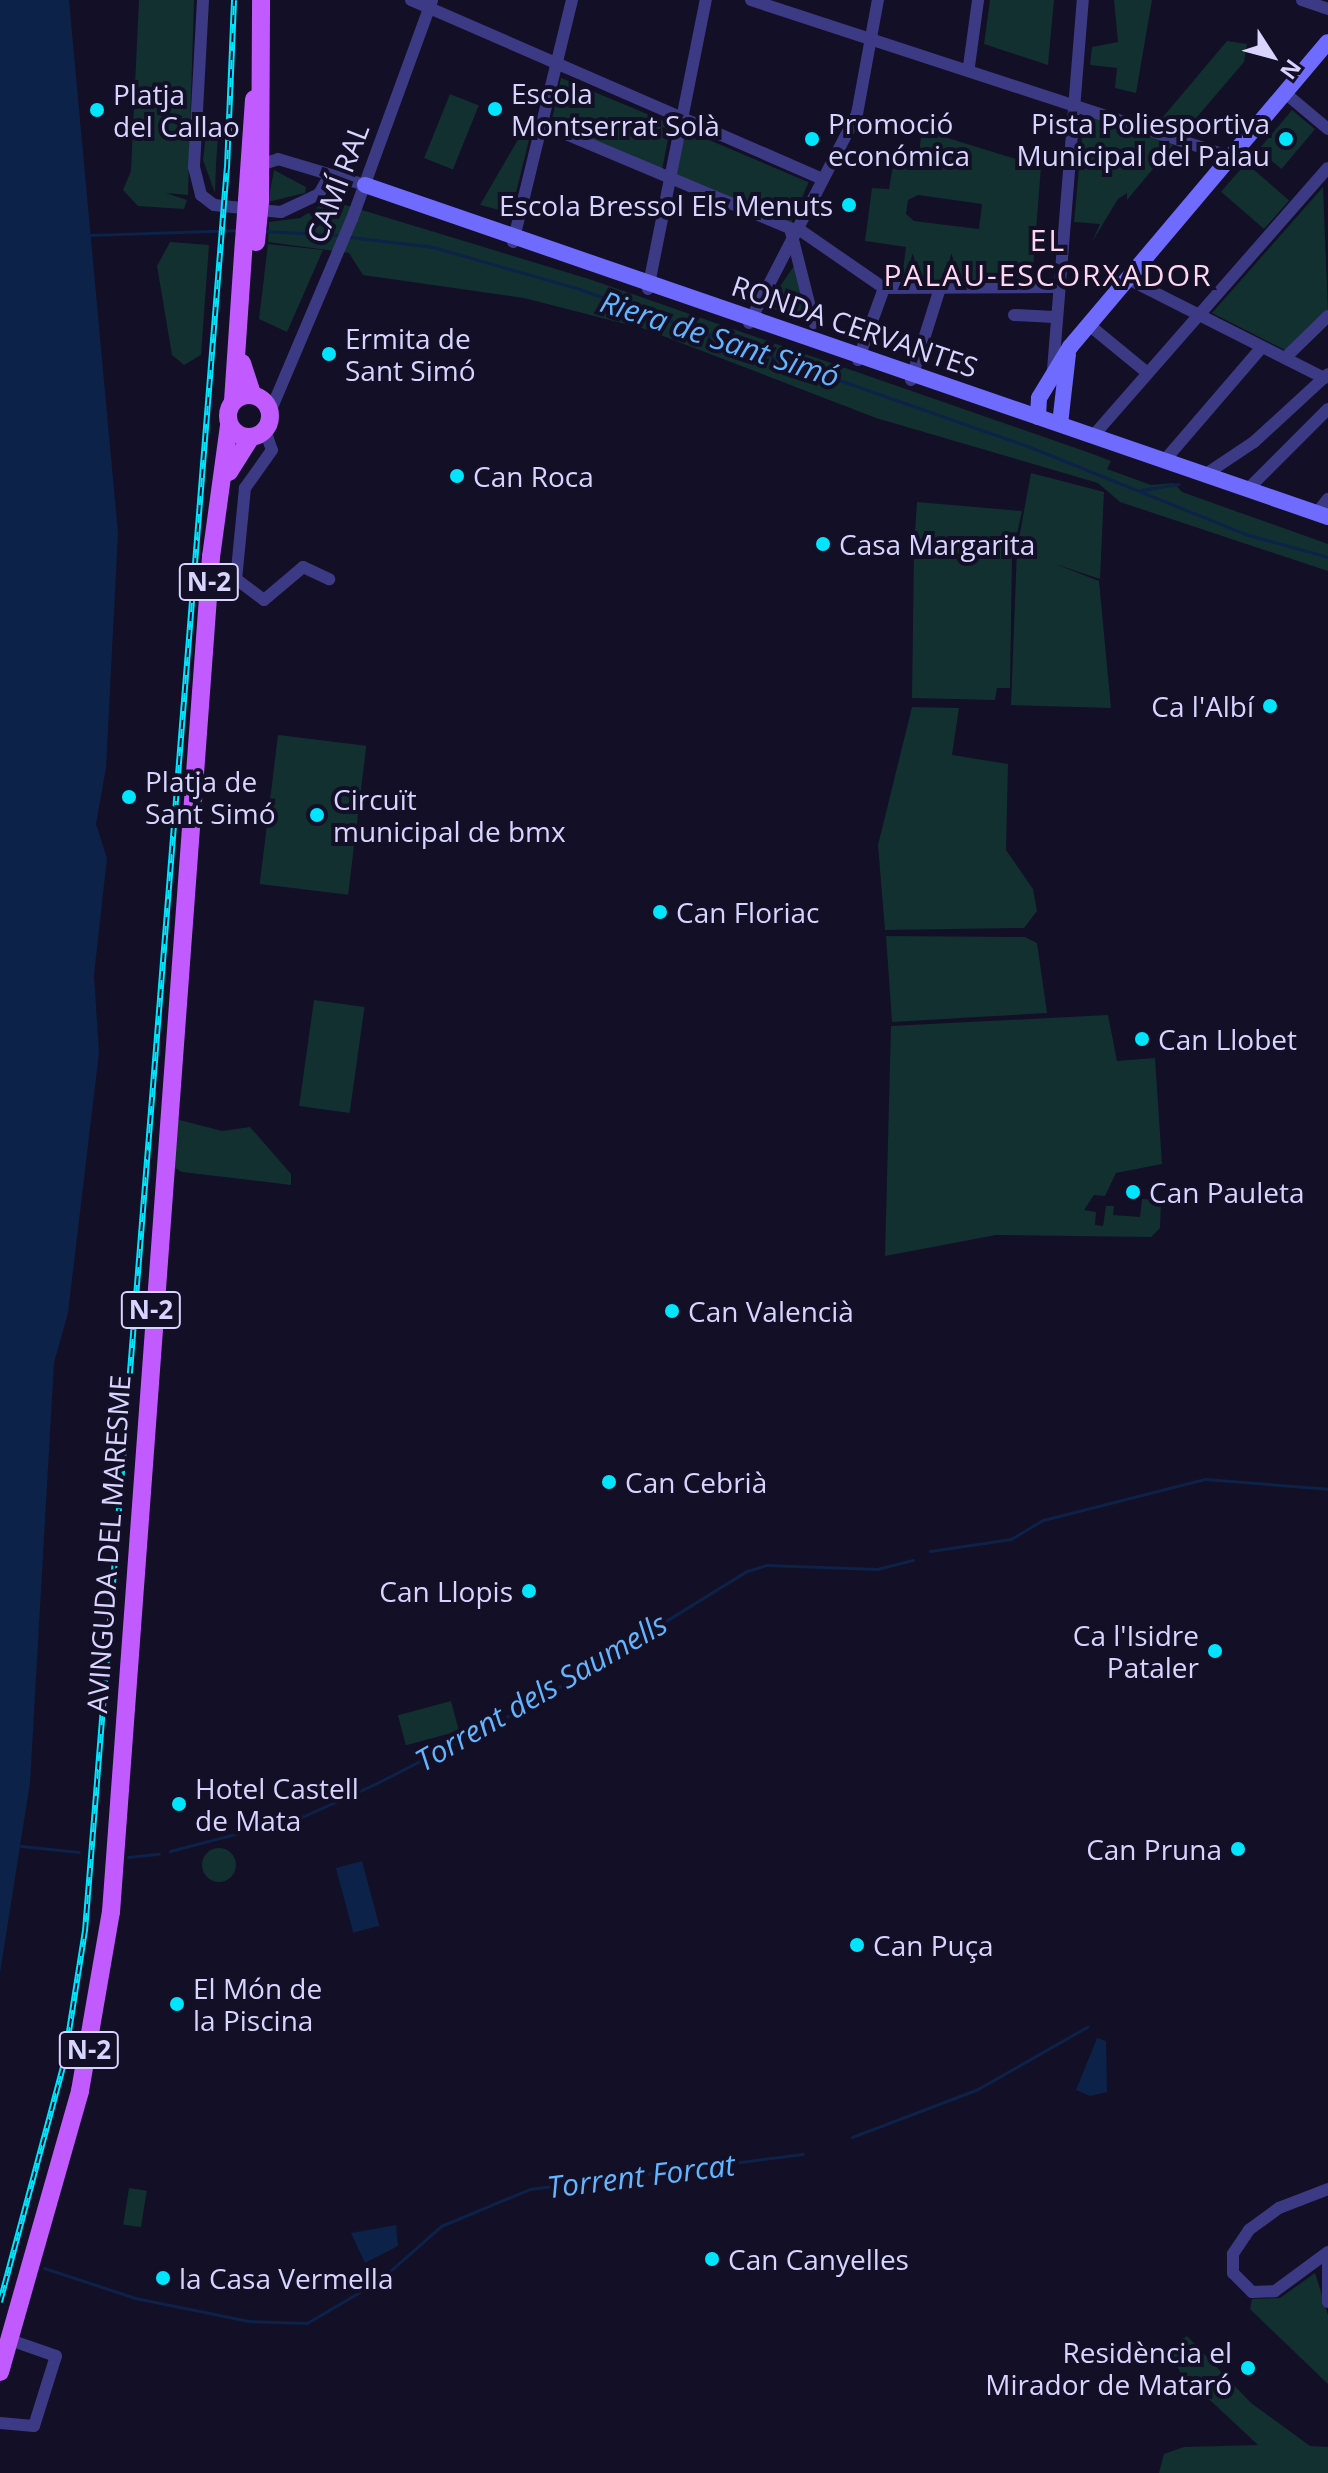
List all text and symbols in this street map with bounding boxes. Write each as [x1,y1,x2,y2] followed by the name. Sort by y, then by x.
[1232,16,1312,96] north arrow
[1274,54,1309,86] text: N
[511,76,720,142] place label: Escola Montserrat Solà
[113,77,240,143] place label: Platja del Callao
[486,100,504,118] marker: Escola Montserrat Solà
[88,101,106,119] marker: Platja del Callao
[828,106,970,172] place label: Promoció económica
[1016,106,1270,172] place label: Pista Poliesportiva Municipal del Palau
[299,119,375,247] street label: CAMÍ RAL
[803,130,821,148] marker: Promoció económica
[1277,130,1295,148] marker: Pista Poliesportiva Municipal del Palau
[499,188,833,222] place label: Escola Bressol Els Menuts
[840,196,858,214] marker: Escola Bressol Els Menuts
[884,222,1212,292] district label: EL PALAU-ESCORXADOR
[728,268,982,384] street label: RONDA CERVANTES
[596,283,844,395] water label: Riera de Sant Simó
[345,321,476,387] place label: Ermita de Sant Simó
[320,345,338,363] marker: Ermita de Sant Simó
[473,459,594,493] place label: Can Roca
[448,467,466,485] marker: Can Roca
[839,527,1035,561] place label: Casa Margarita
[814,535,832,553] marker: Casa Margarita
[177,560,241,604] road number: N-2
[1151,689,1254,723] place label: Ca l'Albí
[1261,697,1279,715] marker: Ca l'Albí
[145,764,276,830] place label: Platja de Sant Simó
[333,782,566,848] place label: Circuït municipal de bmx
[120,788,138,806] marker: Platja de Sant Simó
[308,806,326,824] marker: Circuït municipal de bmx
[676,895,819,929] place label: Can Floriac
[651,903,669,921] marker: Can Floriac
[1158,1022,1297,1056] place label: Can Llobet
[1133,1030,1151,1048] marker: Can Llobet
[1149,1175,1305,1209] place label: Can Pauleta
[1124,1183,1142,1201] marker: Can Pauleta
[119,1288,183,1332] road number: N-2
[688,1294,854,1328] place label: Can Valencià
[663,1302,681,1320] marker: Can Valencià
[79,1374,137,1714] street label: AVINGUDA DEL MARESME
[625,1465,767,1499] place label: Can Cebrià
[600,1473,618,1491] marker: Can Cebrià
[379,1574,513,1608] place label: Can Llopis
[520,1582,538,1600] marker: Can Llopis
[409,1605,673,1779] water label: Torrent dels Saumells
[1073,1618,1199,1684] place label: Ca l'Isidre Pataler
[1206,1642,1224,1660] marker: Ca l'Isidre Pataler
[195,1771,359,1837] place label: Hotel Castell de Mata
[170,1795,188,1813] marker: Hotel Castell de Mata
[1086,1832,1222,1866] place label: Can Pruna
[1229,1840,1247,1858] marker: Can Pruna
[873,1928,994,1962] place label: Can Puça
[848,1936,866,1954] marker: Can Puça
[193,1971,322,2037] place label: El Món de la Piscina
[168,1995,186,2013] marker: El Món de la Piscina
[57,2028,121,2072] road number: N-2
[545,2147,737,2205] water label: Torrent Forcat
[728,2242,909,2276] place label: Can Canyelles
[703,2250,721,2268] marker: Can Canyelles
[179,2261,393,2295] place label: la Casa Vermella
[154,2269,172,2287] marker: la Casa Vermella
[985,2335,1232,2401] place label: Residència el Mirador de Mataró
[1239,2359,1257,2377] marker: Residència el Mirador de Mataró

